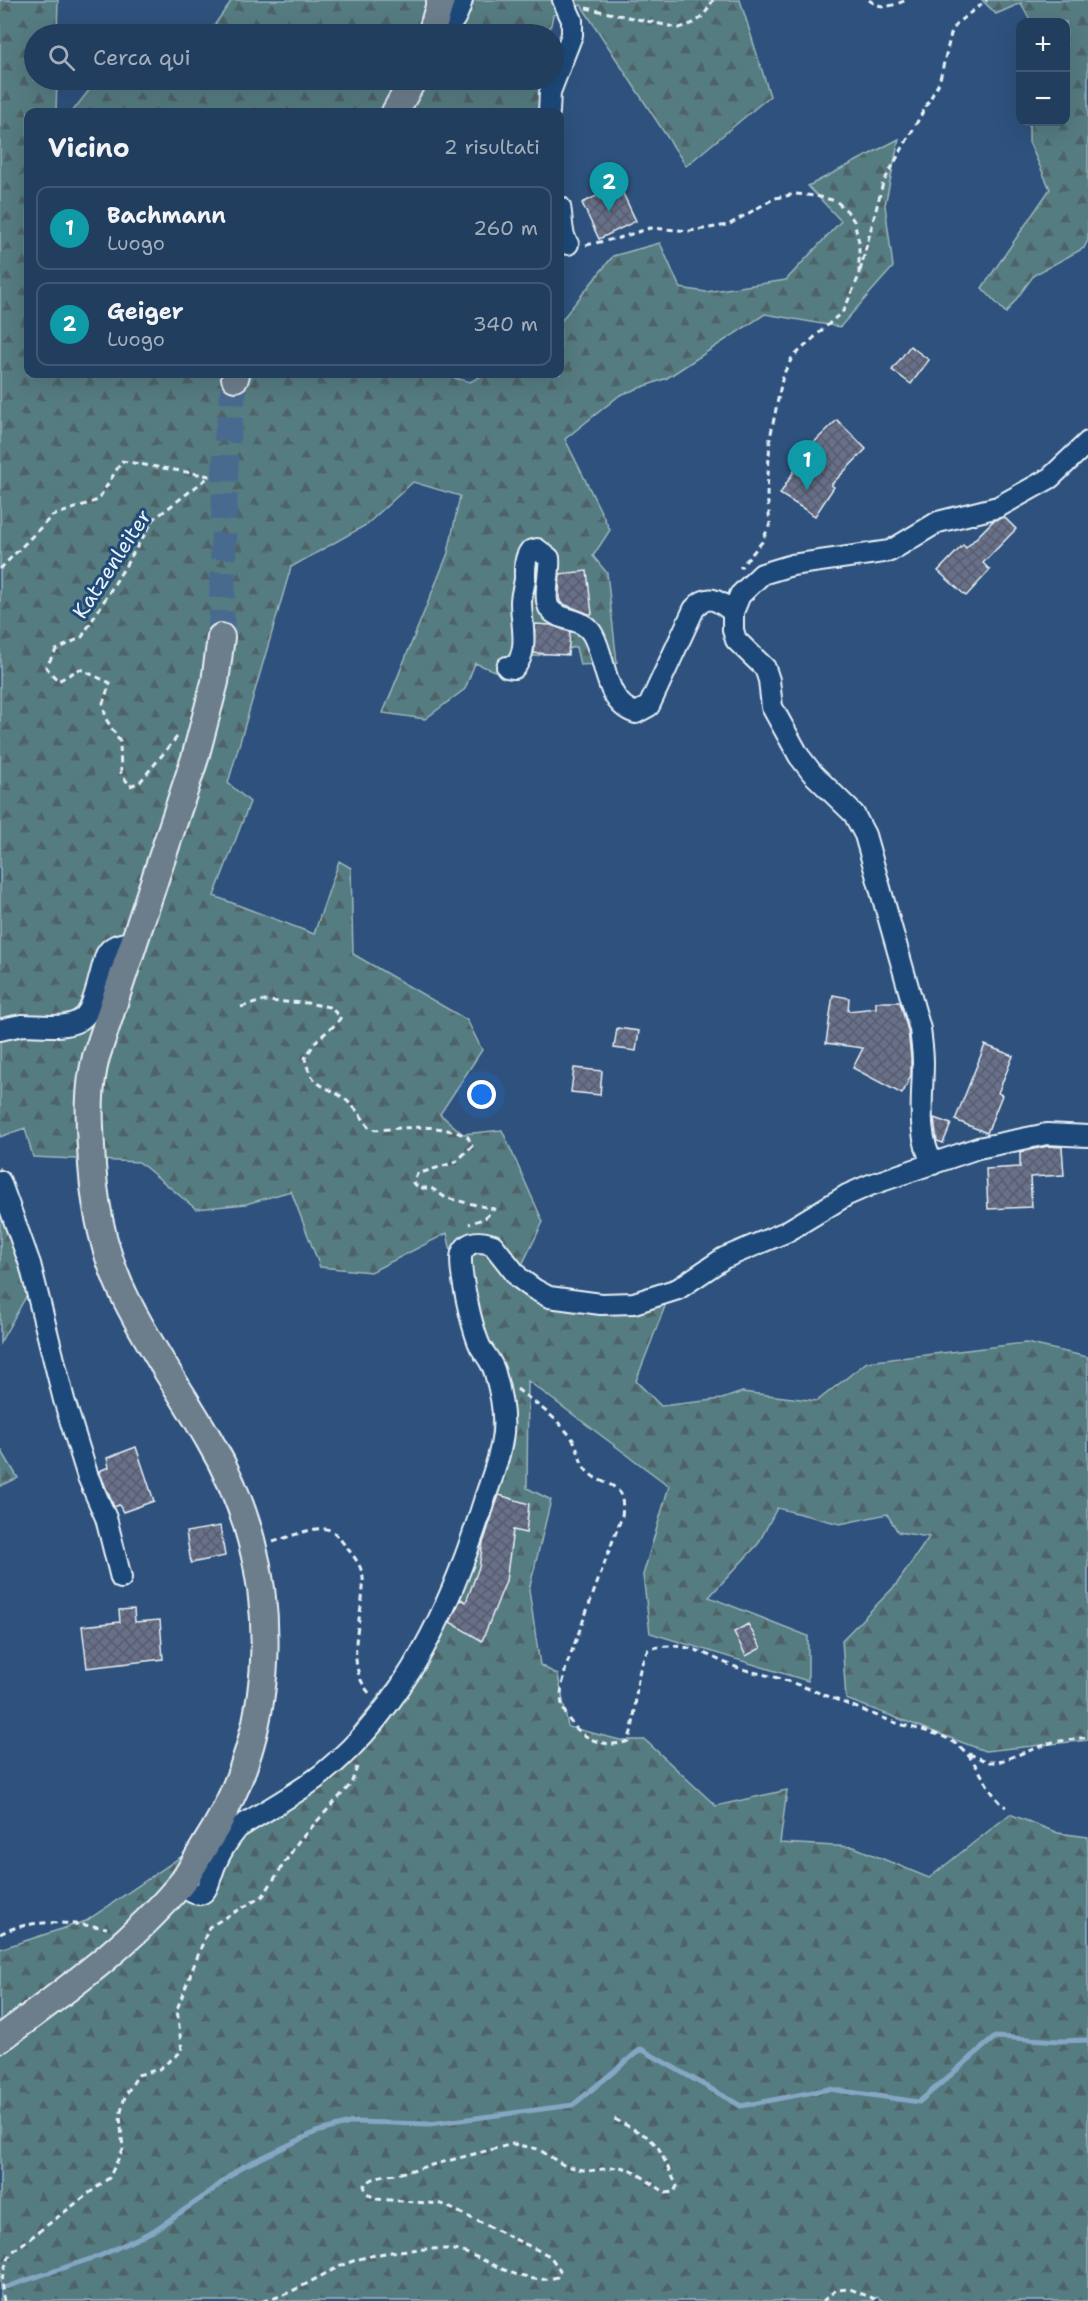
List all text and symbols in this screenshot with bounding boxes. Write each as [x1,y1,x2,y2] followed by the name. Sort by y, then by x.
[1016,18,1070,126] map controls
[1016,18,1070,72] button: +
[24,24,564,90] search box
[45,41,78,74] icon: search
[93,43,191,72] text: Cerca qui
[1016,72,1070,126] button: −
[48,130,130,165] text: Vicino
[444,134,540,160] text: 2 risultati
[590,162,628,212] pin: 2
[107,201,226,230] text: Bachmann
[65,215,74,241] text: 1
[473,215,538,241] text: 260 m
[107,230,165,256] text: Luogo
[107,297,184,326] text: Geiger
[63,311,77,337] text: 2
[473,311,538,337] text: 340 m
[107,326,165,352] text: Luogo
[788,440,826,490] pin: 1
[66,504,158,624] street label: Katzenleiter
[467,1080,496,1109] your location

